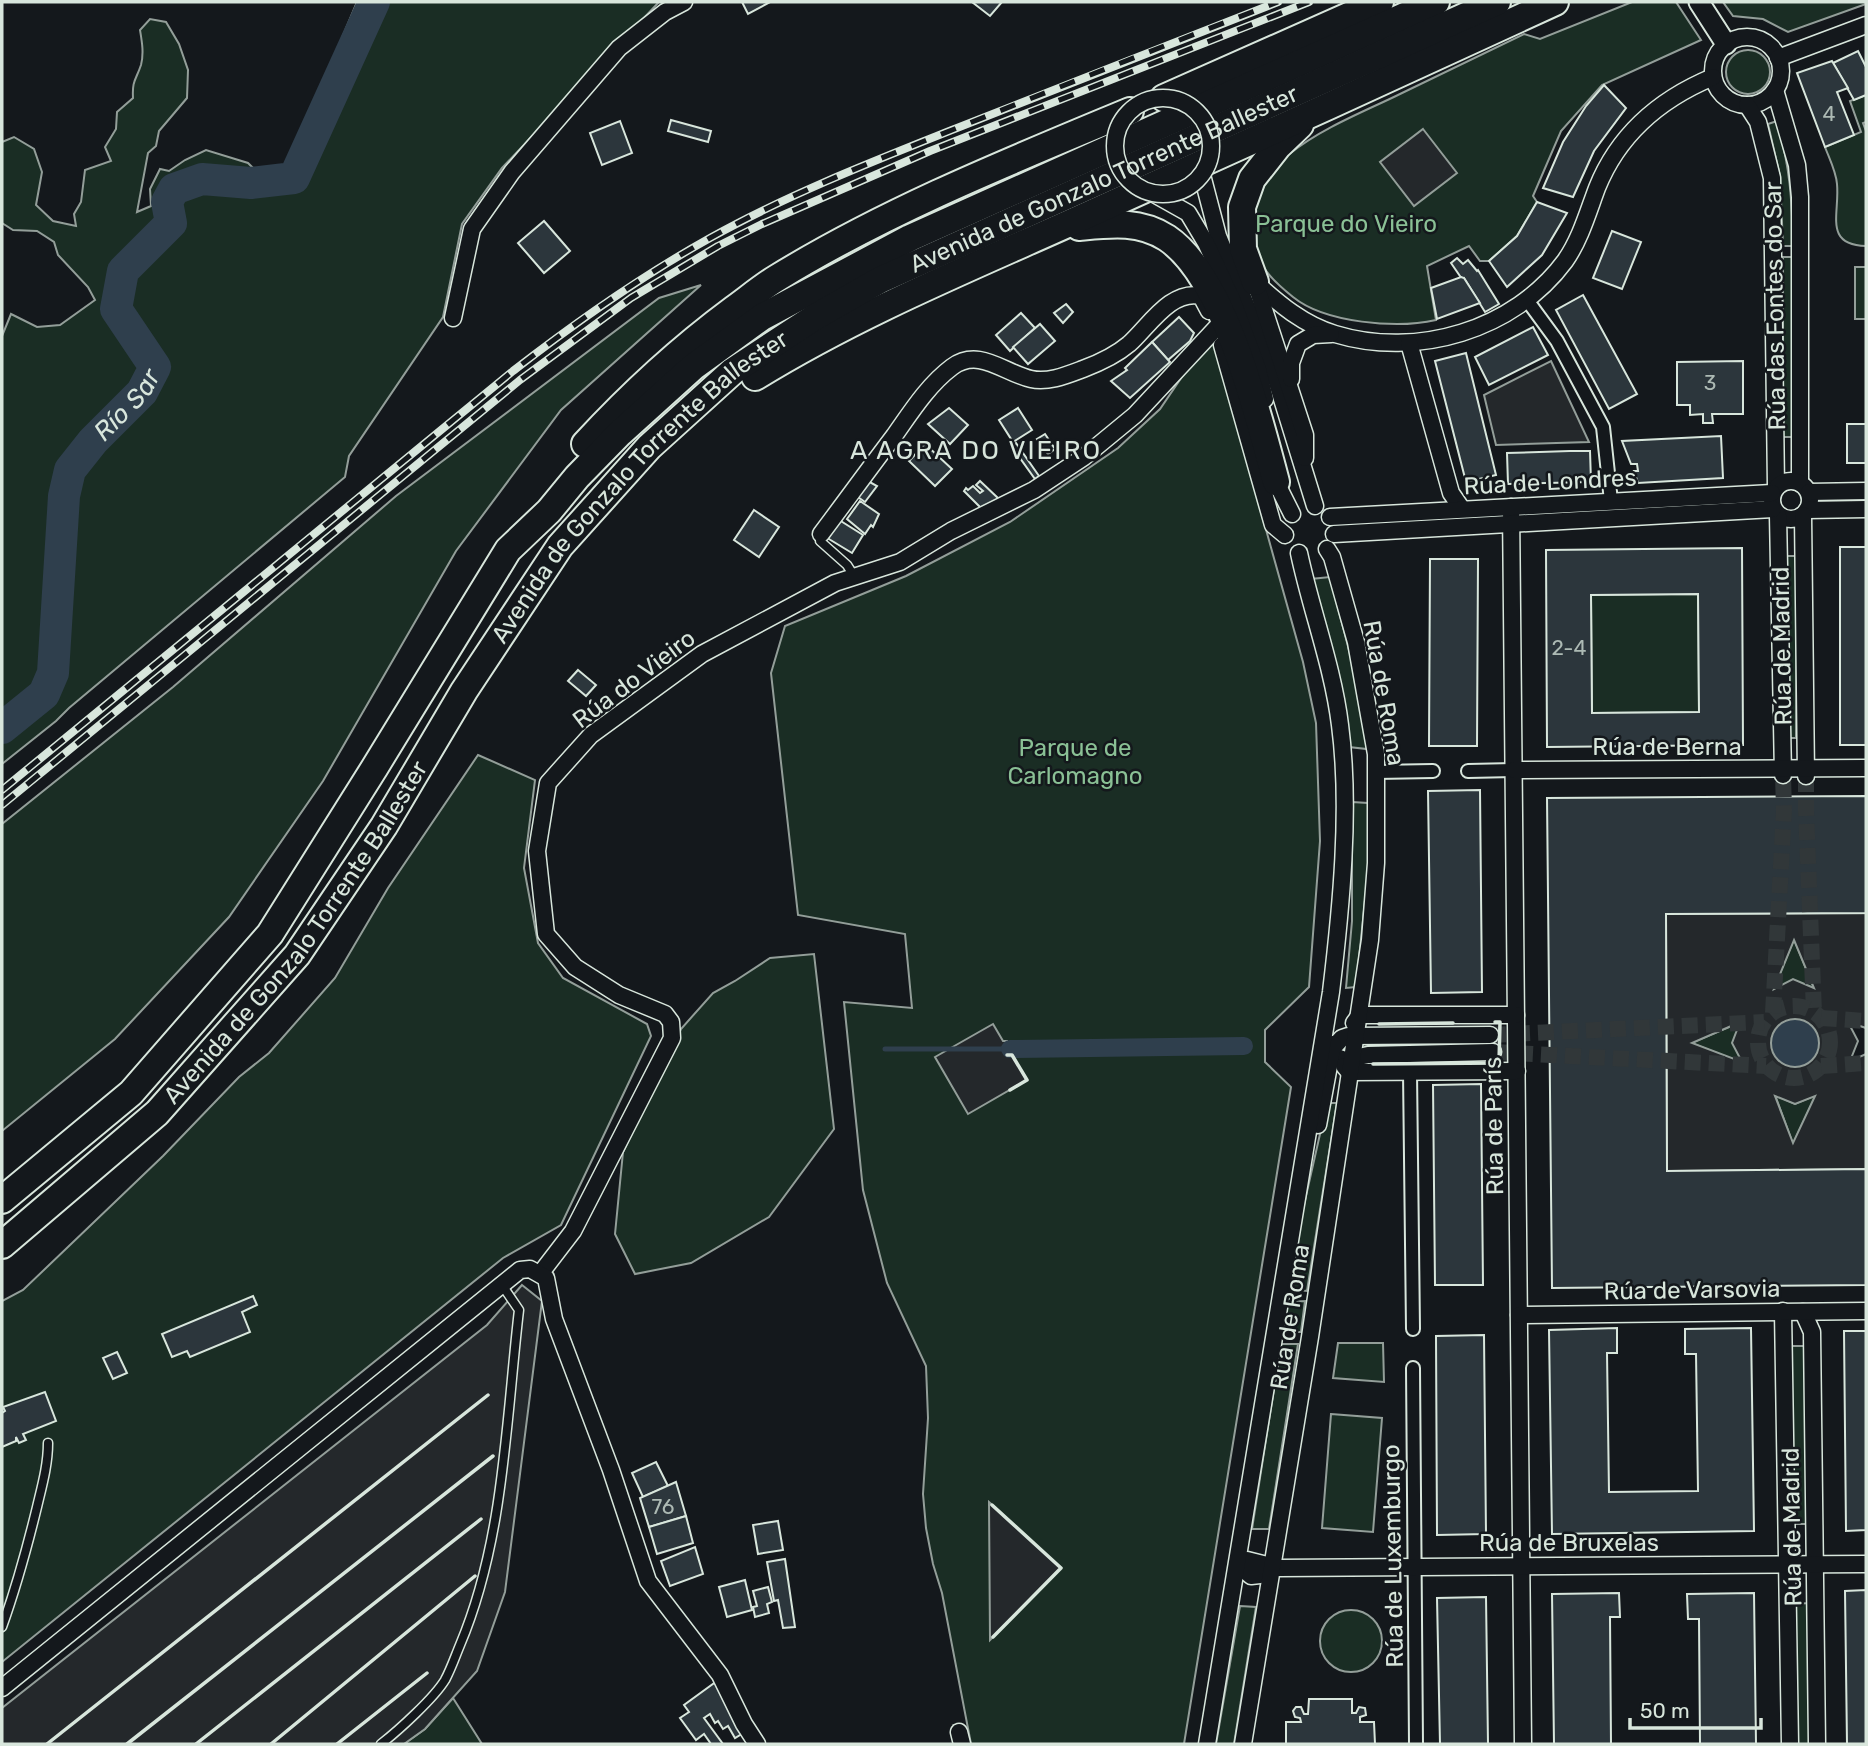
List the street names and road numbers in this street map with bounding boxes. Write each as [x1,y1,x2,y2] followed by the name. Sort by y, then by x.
[905,80,1302,279] street label: Avenida de Gonzalo Torrente Ballester
[1759,181,1791,431] street label: Rúa das Fontes do Sar
[486,325,793,648] street label: Avenida de Gonzalo Torrente Ballester
[1463,463,1637,501] street label: Rúa de Londres
[1767,566,1797,726] street label: Rúa de Madrid
[1357,618,1411,768] street label: Rúa de Roma
[567,624,701,734] street label: Rúa do Vieiro
[1592,733,1742,761] street label: Rúa de Berna
[158,756,433,1110] street label: Avenida de Gonzalo Torrente Ballester
[1479,1057,1509,1195] street label: Rúa de París
[1265,1242,1315,1392] street label: Rúa de Roma
[1603,1274,1781,1306] street label: Rúa de Varsovia
[1377,1444,1409,1668] street label: Rúa de Luxemburgo
[1777,1447,1807,1607] street label: Rúa de Madrid
[1479,1529,1659,1557] street label: Rúa de Bruxelas

